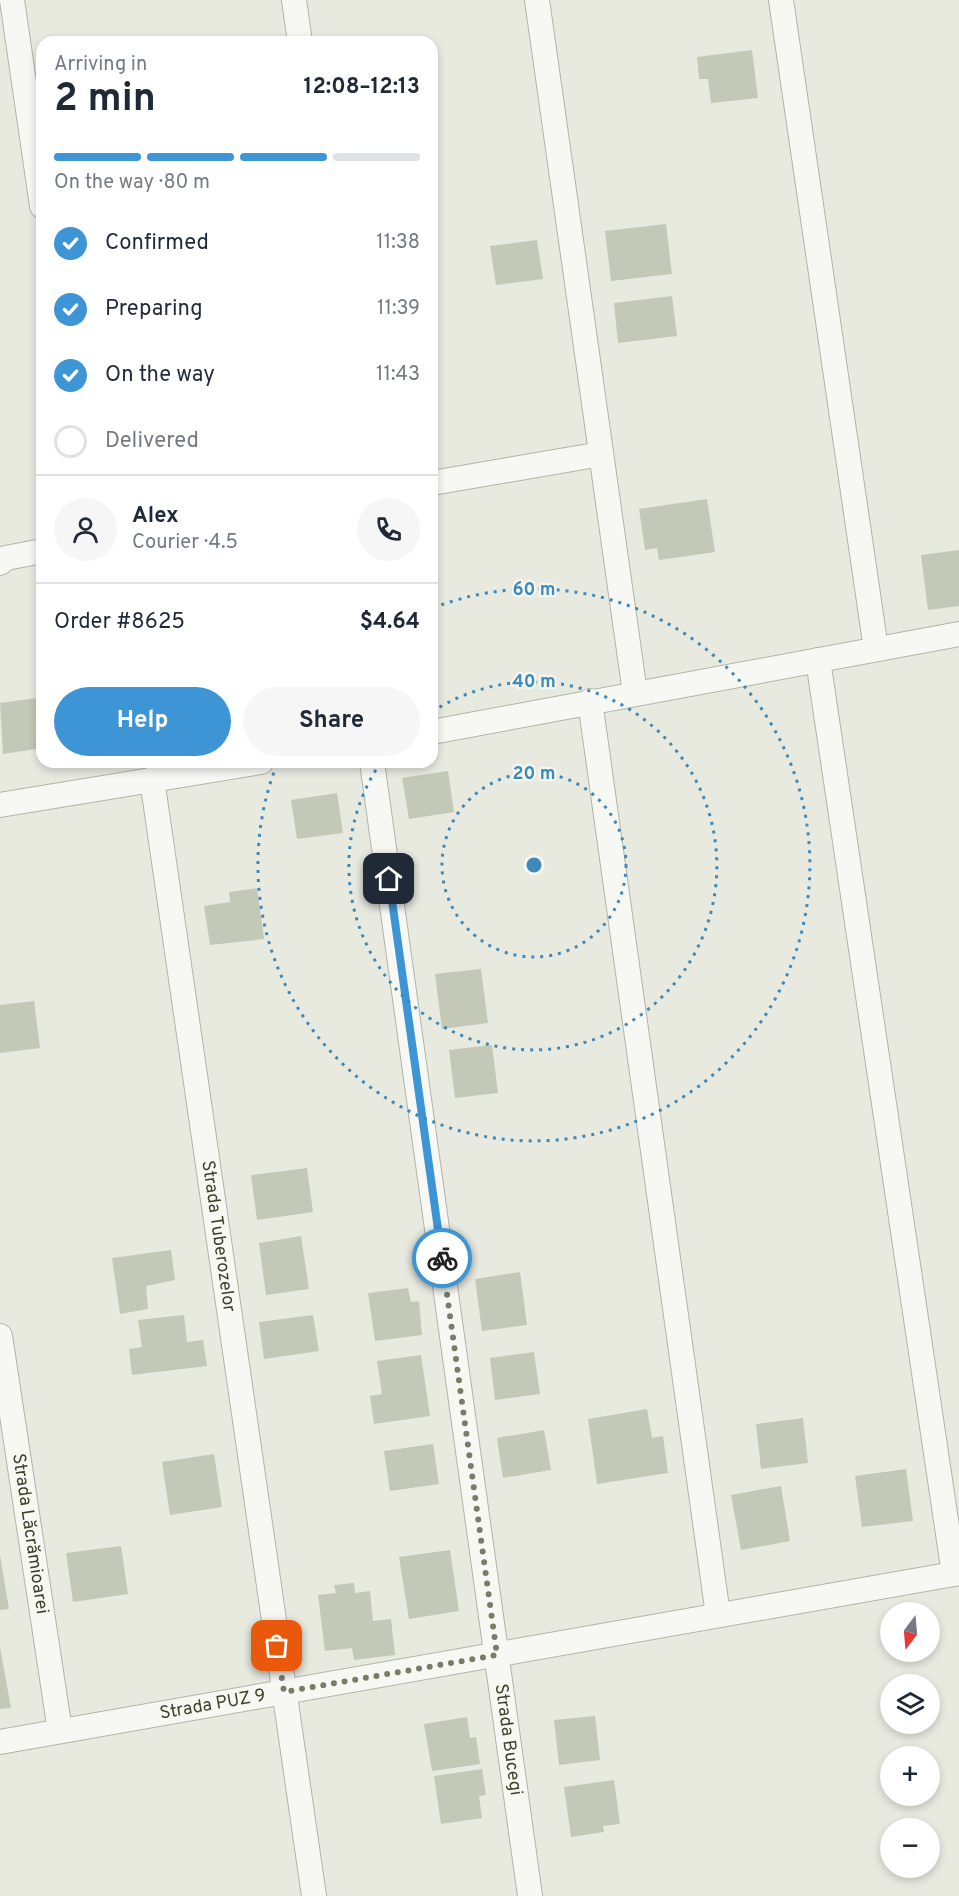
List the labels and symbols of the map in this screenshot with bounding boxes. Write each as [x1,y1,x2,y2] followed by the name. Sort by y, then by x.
[512,579,556,602] text: 60 m
[512,671,556,694] text: 40 m
[512,763,556,786] text: 20 m
[363,853,414,904] pin
[524,855,544,875] centre of rings
[196,1159,241,1314] street label: Strada Tuberozelor
[412,1228,472,1288] courier
[6,1452,54,1616] street label: Strada Lăcrămioarei
[880,1602,940,1662] north arrow
[251,1620,302,1671] pin
[489,1682,527,1797] street label: Strada Bucegi
[158,1684,268,1725] street label: Strada PUZ 9

